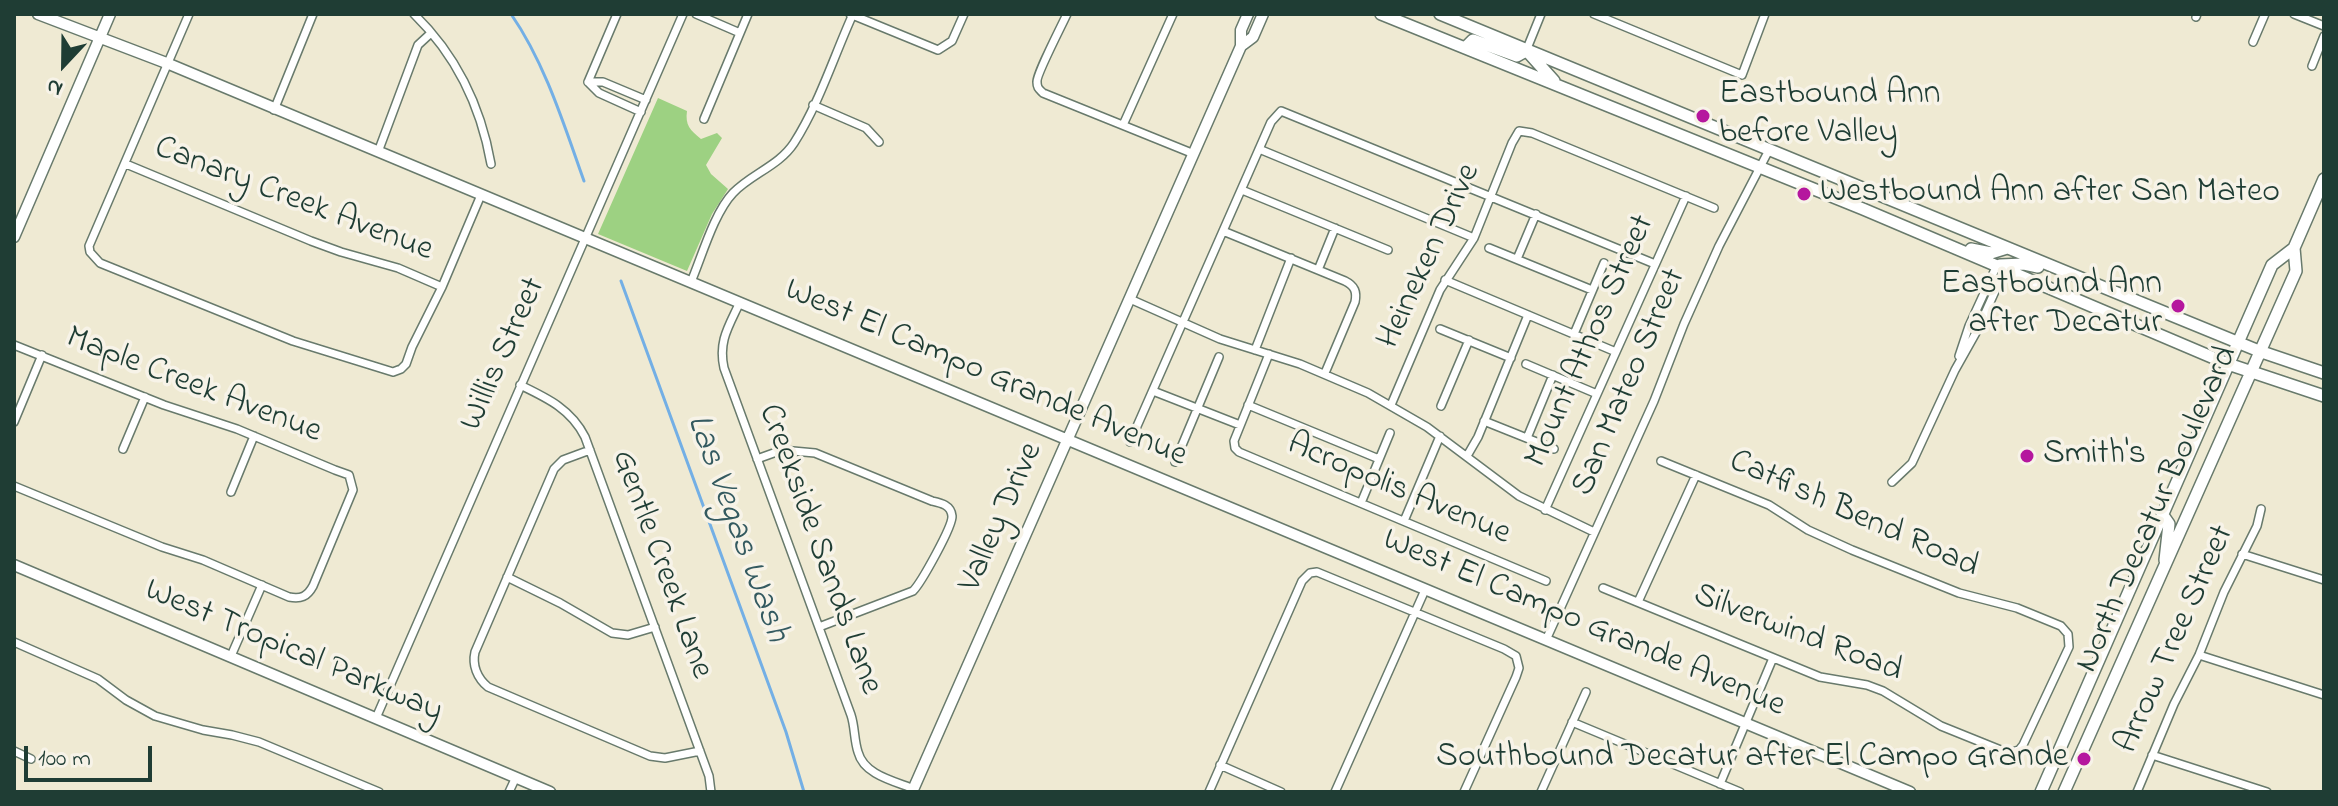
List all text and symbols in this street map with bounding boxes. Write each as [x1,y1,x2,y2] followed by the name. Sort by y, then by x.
[24,24,104,104] north arrow
[42,69,68,104] text: N
[1719,76,1941,156] place label: Eastbound Ann before Valley
[1694,107,1712,125] marker: Eastbound Ann before Valley
[148,129,438,273] street label: Canary Creek Avenue
[1370,158,1492,356] street label: Heineken Drive
[1820,174,2280,214] place label: Westbound Ann after San Mateo
[1795,185,1813,203] marker: Westbound Ann after San Mateo
[1518,209,1666,475] street label: Mount Athos Street
[1565,263,1697,503] street label: San Mateo Street
[1940,266,2162,346] place label: Eastbound Ann after Decatur
[453,272,557,438] street label: Willis Street
[778,272,1192,478] street label: West El Campo Grande Avenue
[2169,297,2187,315] marker: Eastbound Ann after Decatur
[59,319,327,455] street label: Maple Creek Avenue
[2069,341,2249,679] street label: North Decatur Boulevard
[747,399,889,701] street label: Creekside Sands Lane
[674,409,796,649] water label: Las Vegas Wash
[1280,426,1516,556] street label: Acropolis Avenue
[2043,436,2146,476] place label: Smith's
[952,437,1054,599] street label: Valley Drive
[1722,443,1984,589] street label: Catfish Bend Road
[600,445,720,685] street label: Gentle Creek Lane
[2018,447,2036,465] marker: Smith's
[2109,520,2245,760] street label: Arrow Tree Street
[1376,522,1790,728] street label: West El Campo Grande Avenue
[138,572,448,734] street label: West Tropical Parkway
[1687,576,1907,694] street label: Silverwind Road
[28,730,156,780] scale bar
[1436,739,2068,779] place label: Southbound Decatur after El Campo Grande
[38,742,91,777] text: 100 m
[2075,750,2093,768] marker: Southbound Decatur after El Campo Grande

